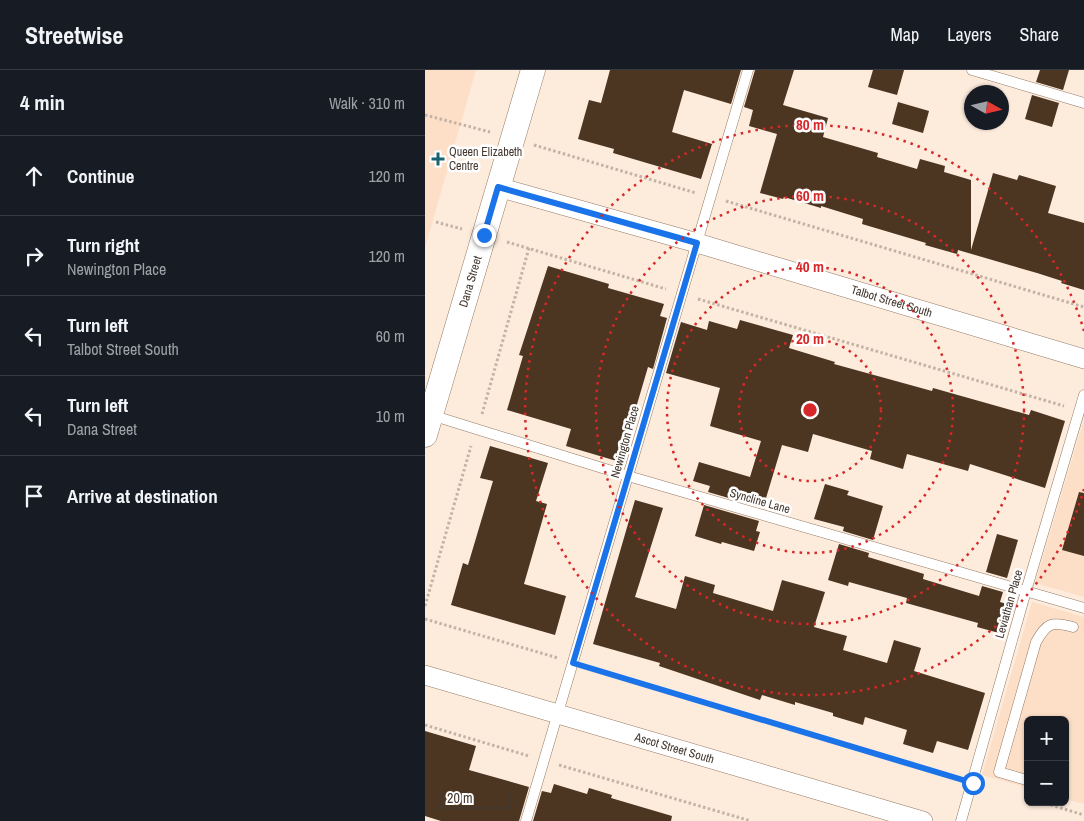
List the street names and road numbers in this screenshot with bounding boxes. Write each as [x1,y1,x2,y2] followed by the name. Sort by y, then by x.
[455,254,486,309] street label: Dana Street
[849,282,934,321] street label: Talbot Street South
[607,404,643,480] street label: Newington Place
[728,485,792,517] street label: Syncline Lane
[992,568,1026,640] street label: Leviathan Place
[632,729,716,767] street label: Ascot Street South

